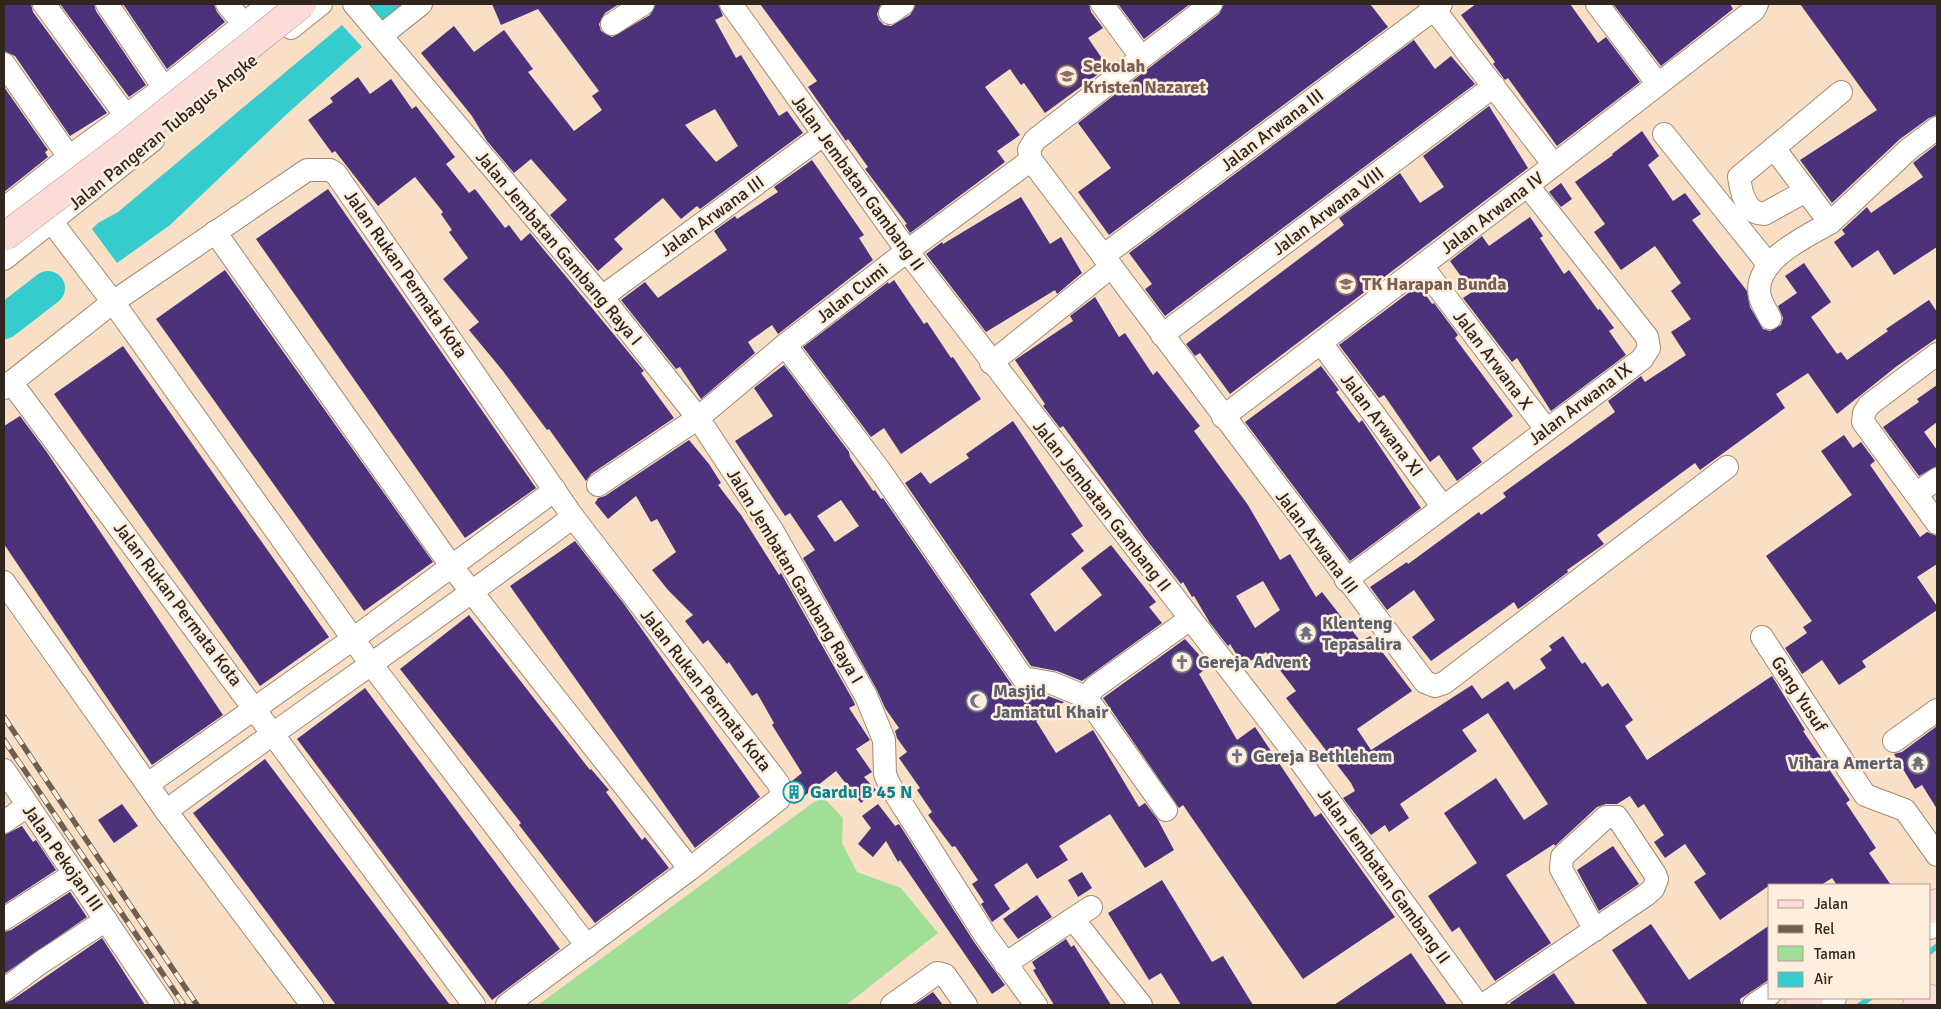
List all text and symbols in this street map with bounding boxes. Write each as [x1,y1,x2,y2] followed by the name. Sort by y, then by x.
[64,49,262,215] street label: Jalan Pangeran Tubagus Angke
[1083,55,1206,98] place label: Sekolah Kristen Nazaret
[1055,64,1079,88] school or university icon: Sekolah Kristen Nazaret
[1216,84,1328,176] street label: Jalan Arwana III
[787,91,929,275] street label: Jalan Jembatan Gambang II
[471,146,647,350] street label: Jalan Jembatan Gambang Raya I
[1268,162,1388,260] street label: Jalan Arwana VIII
[1436,167,1548,259] street label: Jalan Arwana IV
[656,171,768,261] street label: Jalan Arwana III
[340,186,472,362] street label: Jalan Rukan Permata Kota
[812,258,892,328] street label: Jalan Cumi
[1334,272,1358,296] school or university icon: TK Harapan Bunda
[1362,273,1507,295] place label: TK Harapan Bunda
[1449,306,1538,414] street label: Jalan Arwana X
[1524,358,1636,450] street label: Jalan Arwana IX
[1336,369,1428,481] street label: Jalan Arwana XI
[1028,416,1176,596] street label: Jalan Jembatan Gambang II
[722,464,868,688] street label: Jalan Jembatan Gambang Raya I
[1271,486,1363,598] street label: Jalan Arwana III
[109,517,247,691] street label: Jalan Rukan Permata Kota
[636,604,776,776] street label: Jalan Rukan Permata Kota
[1322,612,1402,655] place label: Klenteng Tepasalira
[1294,621,1318,645] temple icon: Klenteng Tepasalira
[1170,650,1194,674] church icon: Gereja Advent
[1198,651,1308,673] place label: Gereja Advent
[1766,652,1832,737] street label: Gang Yusuf
[993,680,1109,723] place label: Masjid Jamiatul Khair
[965,689,989,713] mosque icon: Masjid Jamiatul Khair
[1225,744,1249,768] church icon: Gereja Bethlehem
[1253,745,1392,767] place label: Gereja Bethlehem
[1906,751,1930,775] temple icon: Vihara Amerta
[1788,752,1902,774] place label: Vihara Amerta
[782,780,806,804] building icon: Gardu B 45 N
[810,781,912,803] place label: Gardu B 45 N
[1313,784,1455,968] street label: Jalan Jembatan Gambang II
[18,800,108,916] street label: Jalan Pekojan III
[1768,884,1931,999] legend
[1814,895,1848,913] text: Jalan
[1814,920,1835,938] text: Rel
[1814,945,1856,963] text: Taman
[1814,970,1833,988] text: Air

